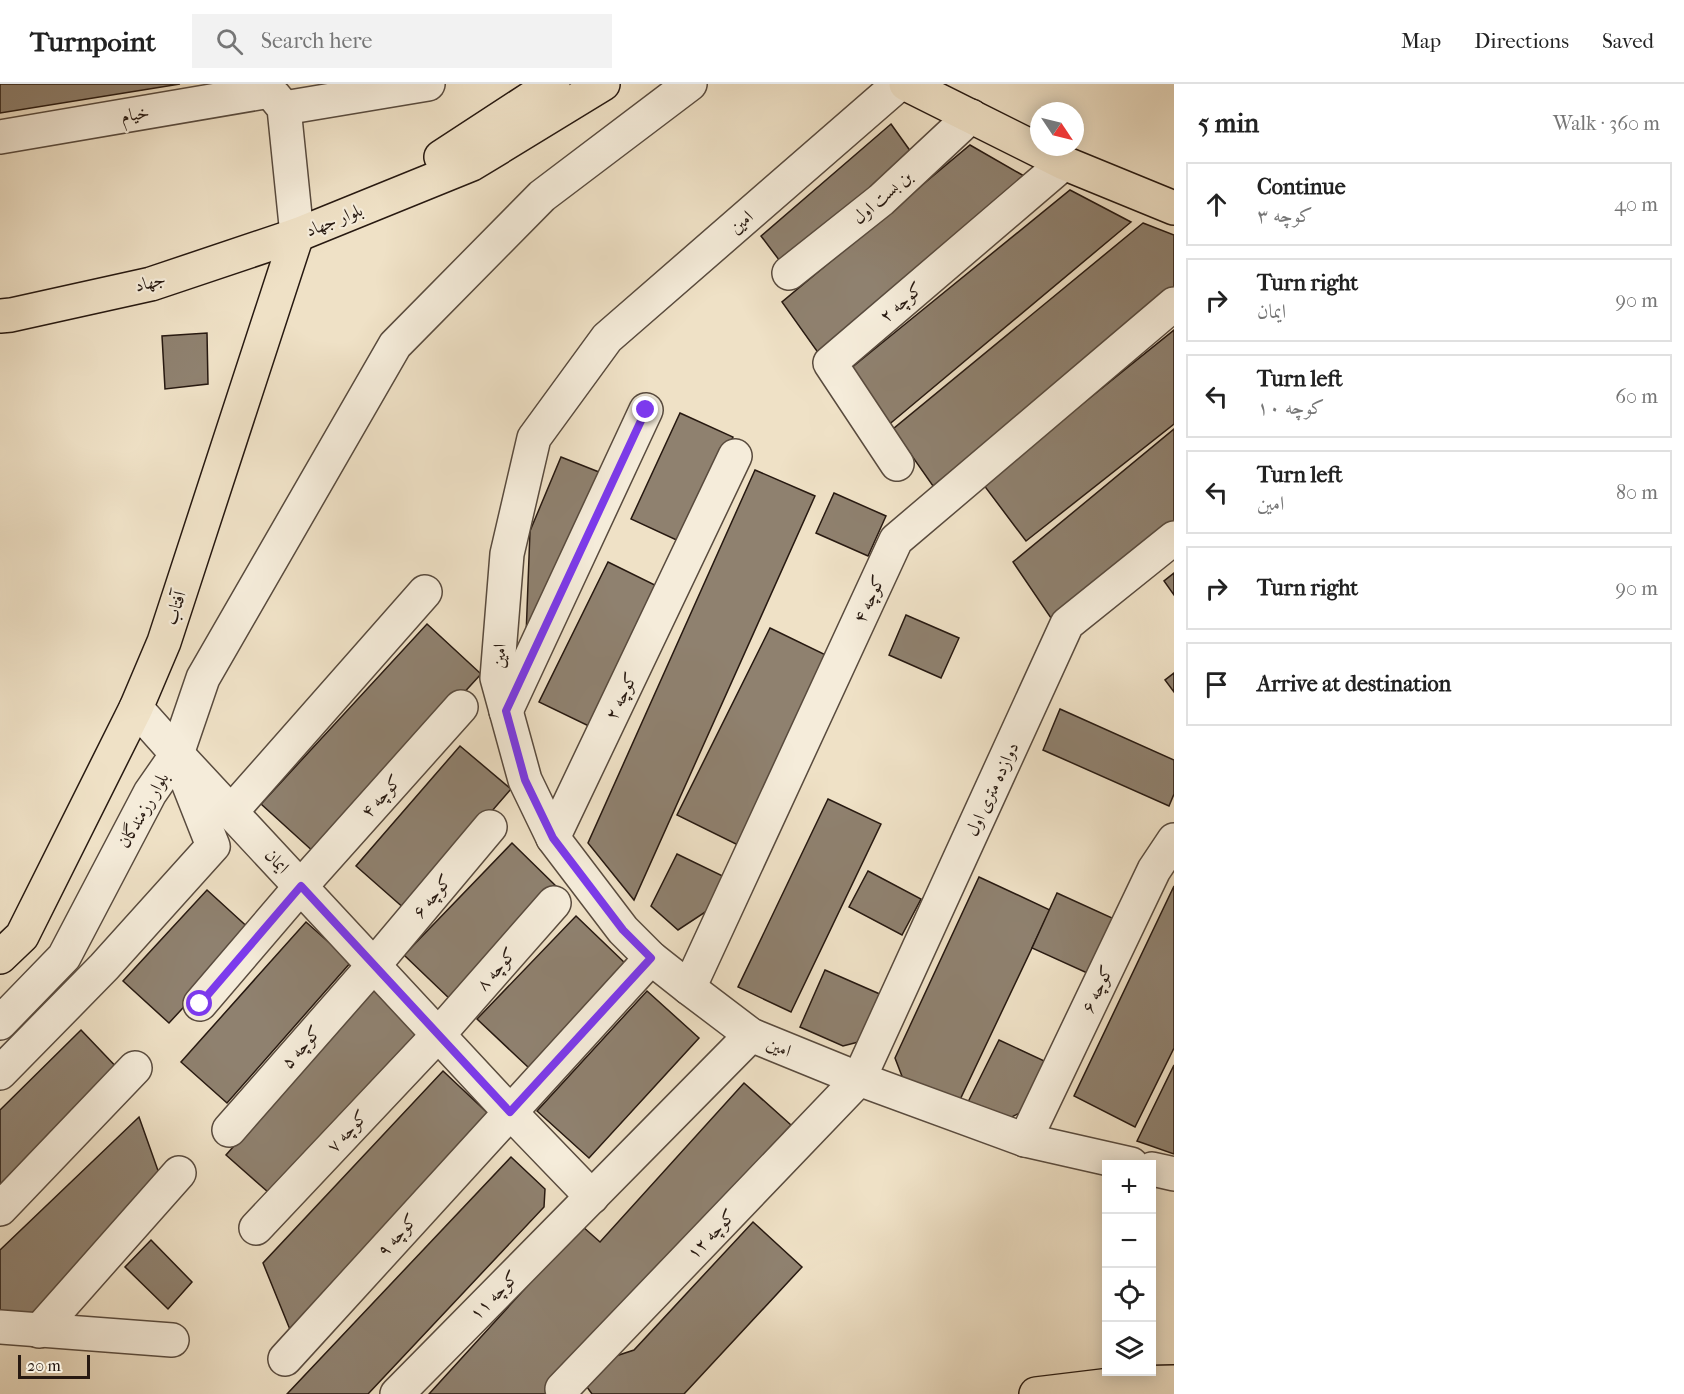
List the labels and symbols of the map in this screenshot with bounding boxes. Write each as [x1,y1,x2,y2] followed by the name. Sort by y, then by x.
[119,102,152,132] street label: خیام
[1030,102,1084,156] north arrow
[848,165,917,229] street label: بن بست اول
[303,200,366,241] street label: بلوار جهاد
[725,206,758,238] street label: امین
[132,268,168,297] street label: جهاد
[875,278,928,328] street label: کوچه ۲
[632,396,658,422] route end
[849,572,891,627] street label: کوچه ۴
[160,587,191,628] street label: آفتاب
[488,643,511,669] street label: امین
[601,669,644,724] street label: کوچه ۲
[961,739,1023,840] street label: دوازده متری اول
[113,768,173,852] street label: بلوار رزمندگان
[357,771,407,823] street label: کوچه ۴
[260,845,293,878] street label: ایمان
[408,870,458,924] street label: کوچه ۶
[472,943,522,996] street label: کوچه ۸
[1077,962,1120,1017] street label: کوچه ۶
[186,990,212,1016] route start
[277,1021,327,1074] street label: کوچه ۵
[763,1033,794,1062] street label: امین
[323,1106,374,1158] street label: کوچه ۷
[683,1205,741,1265] street label: کوچه ۱۲
[373,1210,423,1262] street label: کوچه ۹
[465,1266,525,1326] street label: کوچه ۱۱
[18,1352,90,1380] scale bar

